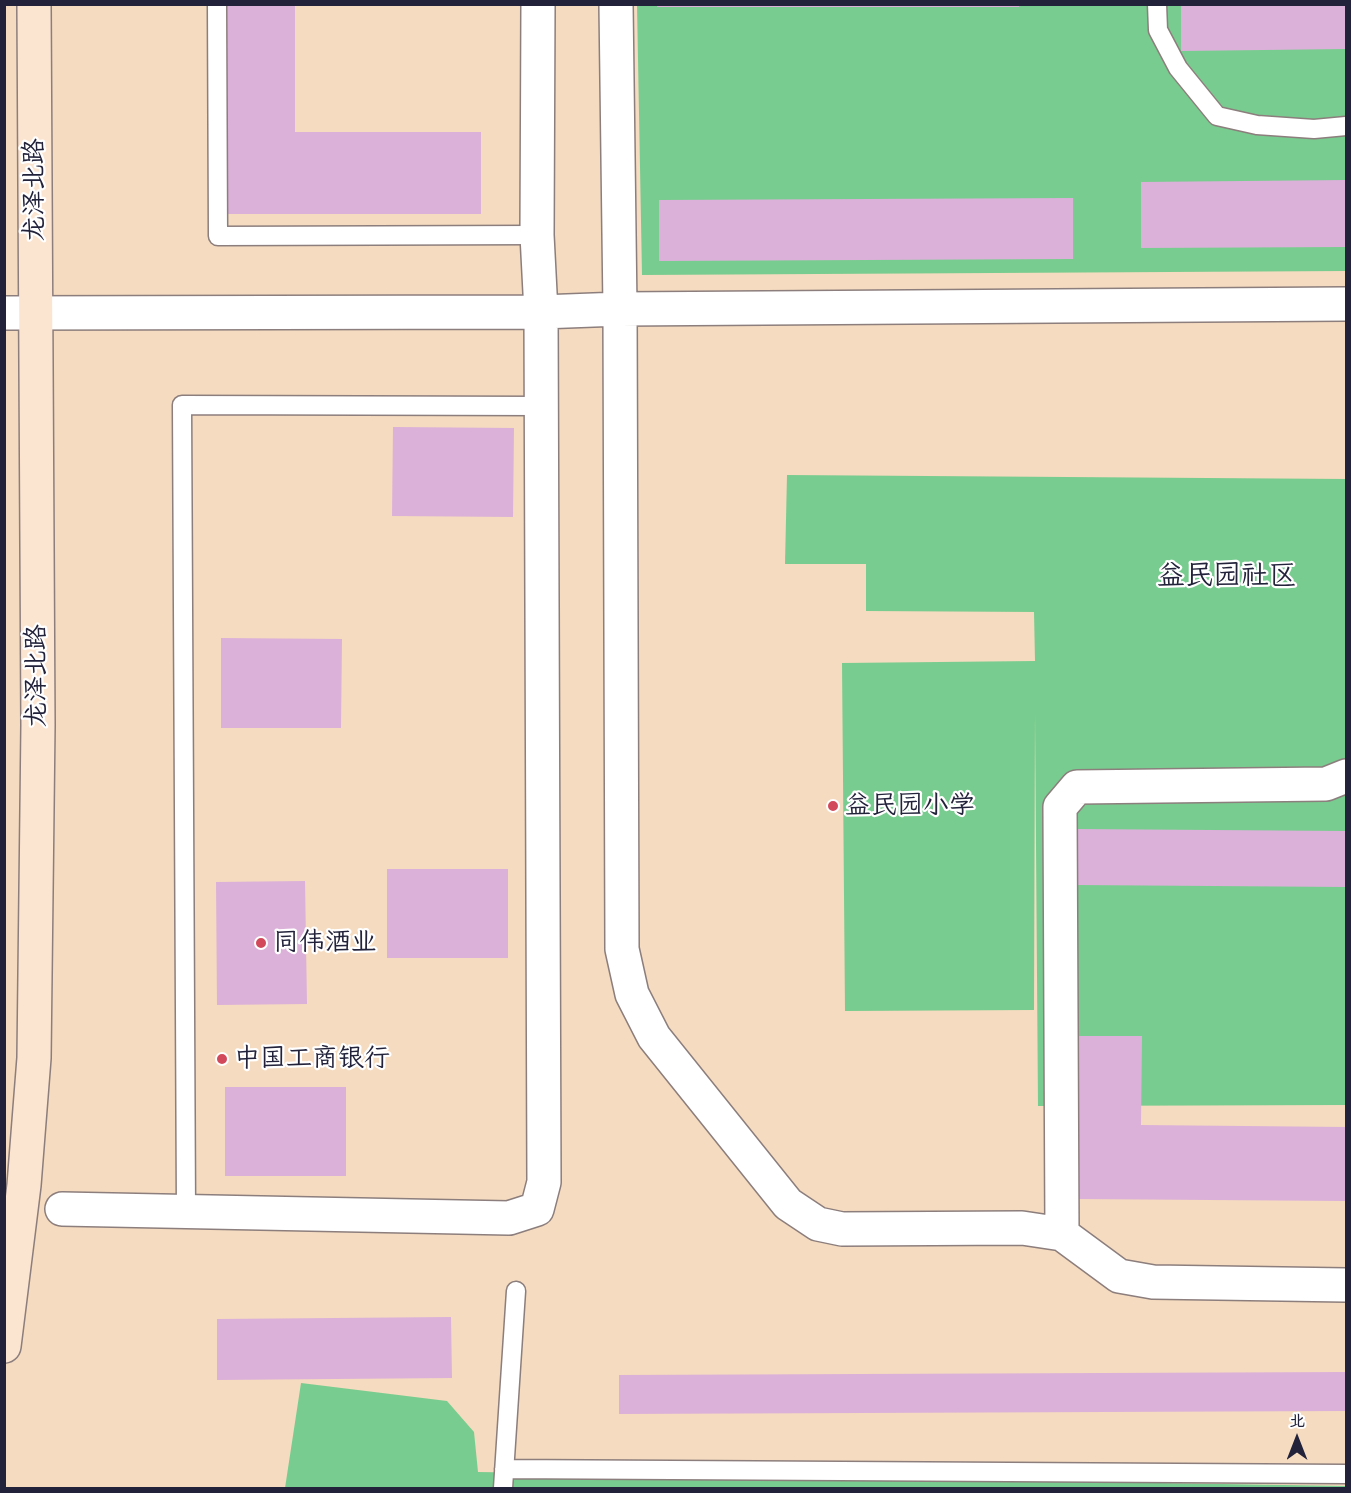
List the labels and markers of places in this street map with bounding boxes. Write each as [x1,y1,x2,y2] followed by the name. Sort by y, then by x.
[845,790,975,822] place label: 益民园小学
[826,799,840,813] marker: 益民园小学
[273,927,377,959] place label: 同伟酒业
[254,936,268,950] marker: 同伟酒业
[234,1043,390,1075] place label: 中国工商银行
[215,1052,229,1066] marker: 中国工商银行

